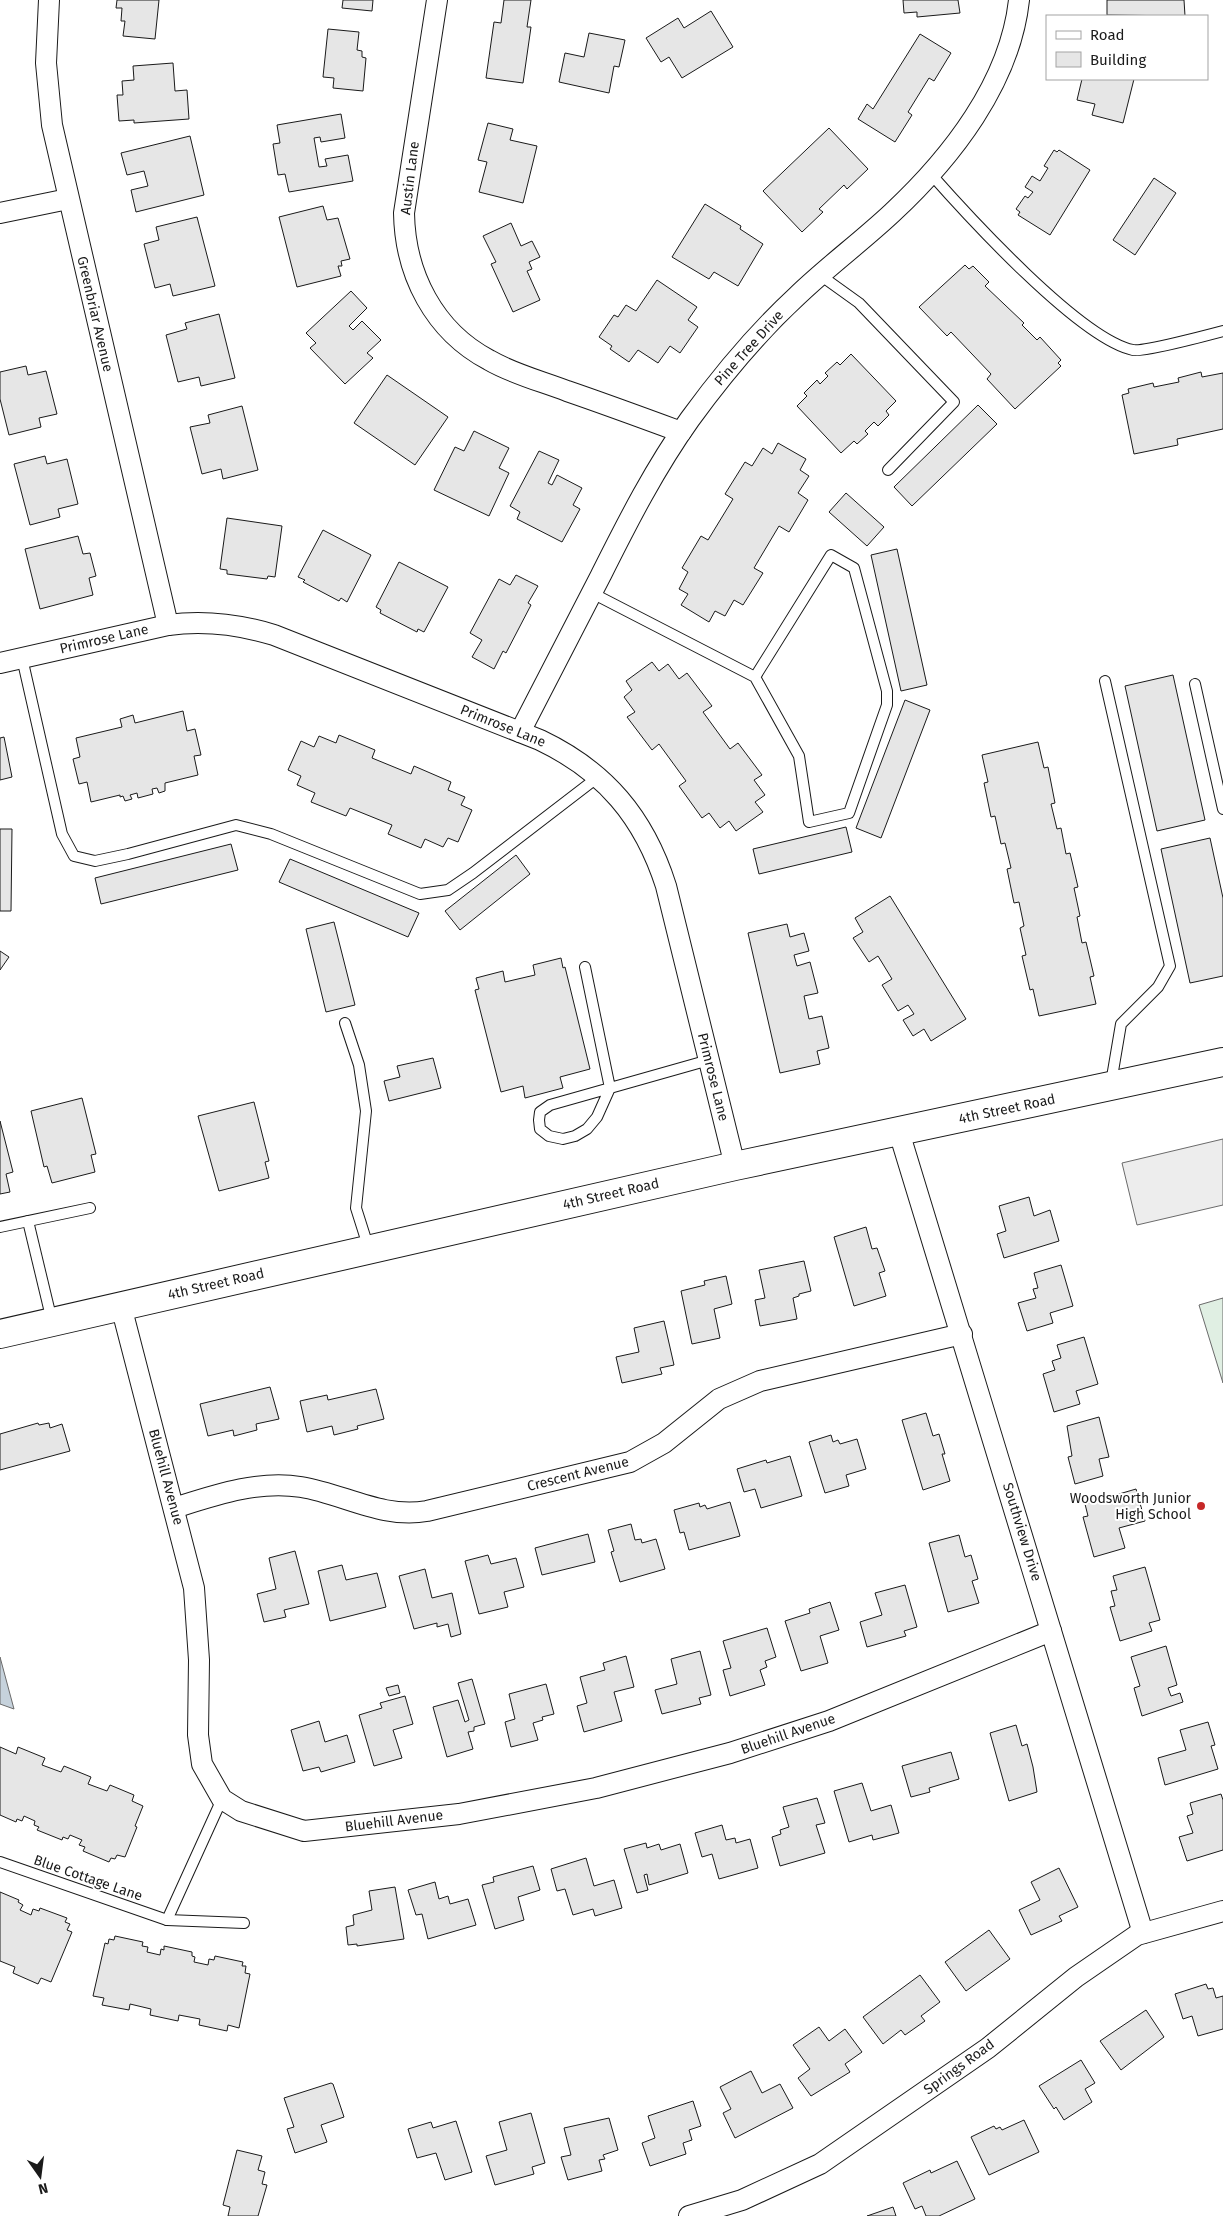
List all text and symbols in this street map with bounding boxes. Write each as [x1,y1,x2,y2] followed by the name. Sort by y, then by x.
[1046,15,1208,80] legend
[1090,26,1125,44] text: Road
[1090,51,1146,69] text: Building
[397,140,423,216] street label: Austin Lane
[73,255,117,373] street label: Greenbriar Avenue
[711,307,787,389] street label: Pine Tree Drive
[58,621,150,657] street label: Primrose Lane
[458,701,548,751] street label: Primrose Lane
[694,1031,732,1123] street label: Primrose Lane
[957,1090,1057,1128] street label: 4th Street Road
[561,1175,661,1213] street label: 4th Street Road
[166,1265,266,1303] street label: 4th Street Road
[145,1427,187,1527] street label: Bluehill Avenue
[525,1453,631,1495] street label: Crescent Avenue
[999,1481,1045,1583] street label: Southview Drive
[1070,1490,1192,1523] place label: Woodsworth Junior High School
[1195,1500,1207,1512] marker: Woodsworth Junior High School
[738,1710,838,1758] street label: Bluehill Avenue
[344,1807,444,1835] street label: Bluehill Avenue
[31,1851,145,1905] street label: Blue Cottage Lane
[920,2036,998,2098] street label: Springs Road
[15,2151,65,2201] north arrow
[36,2179,50,2198] text: N

